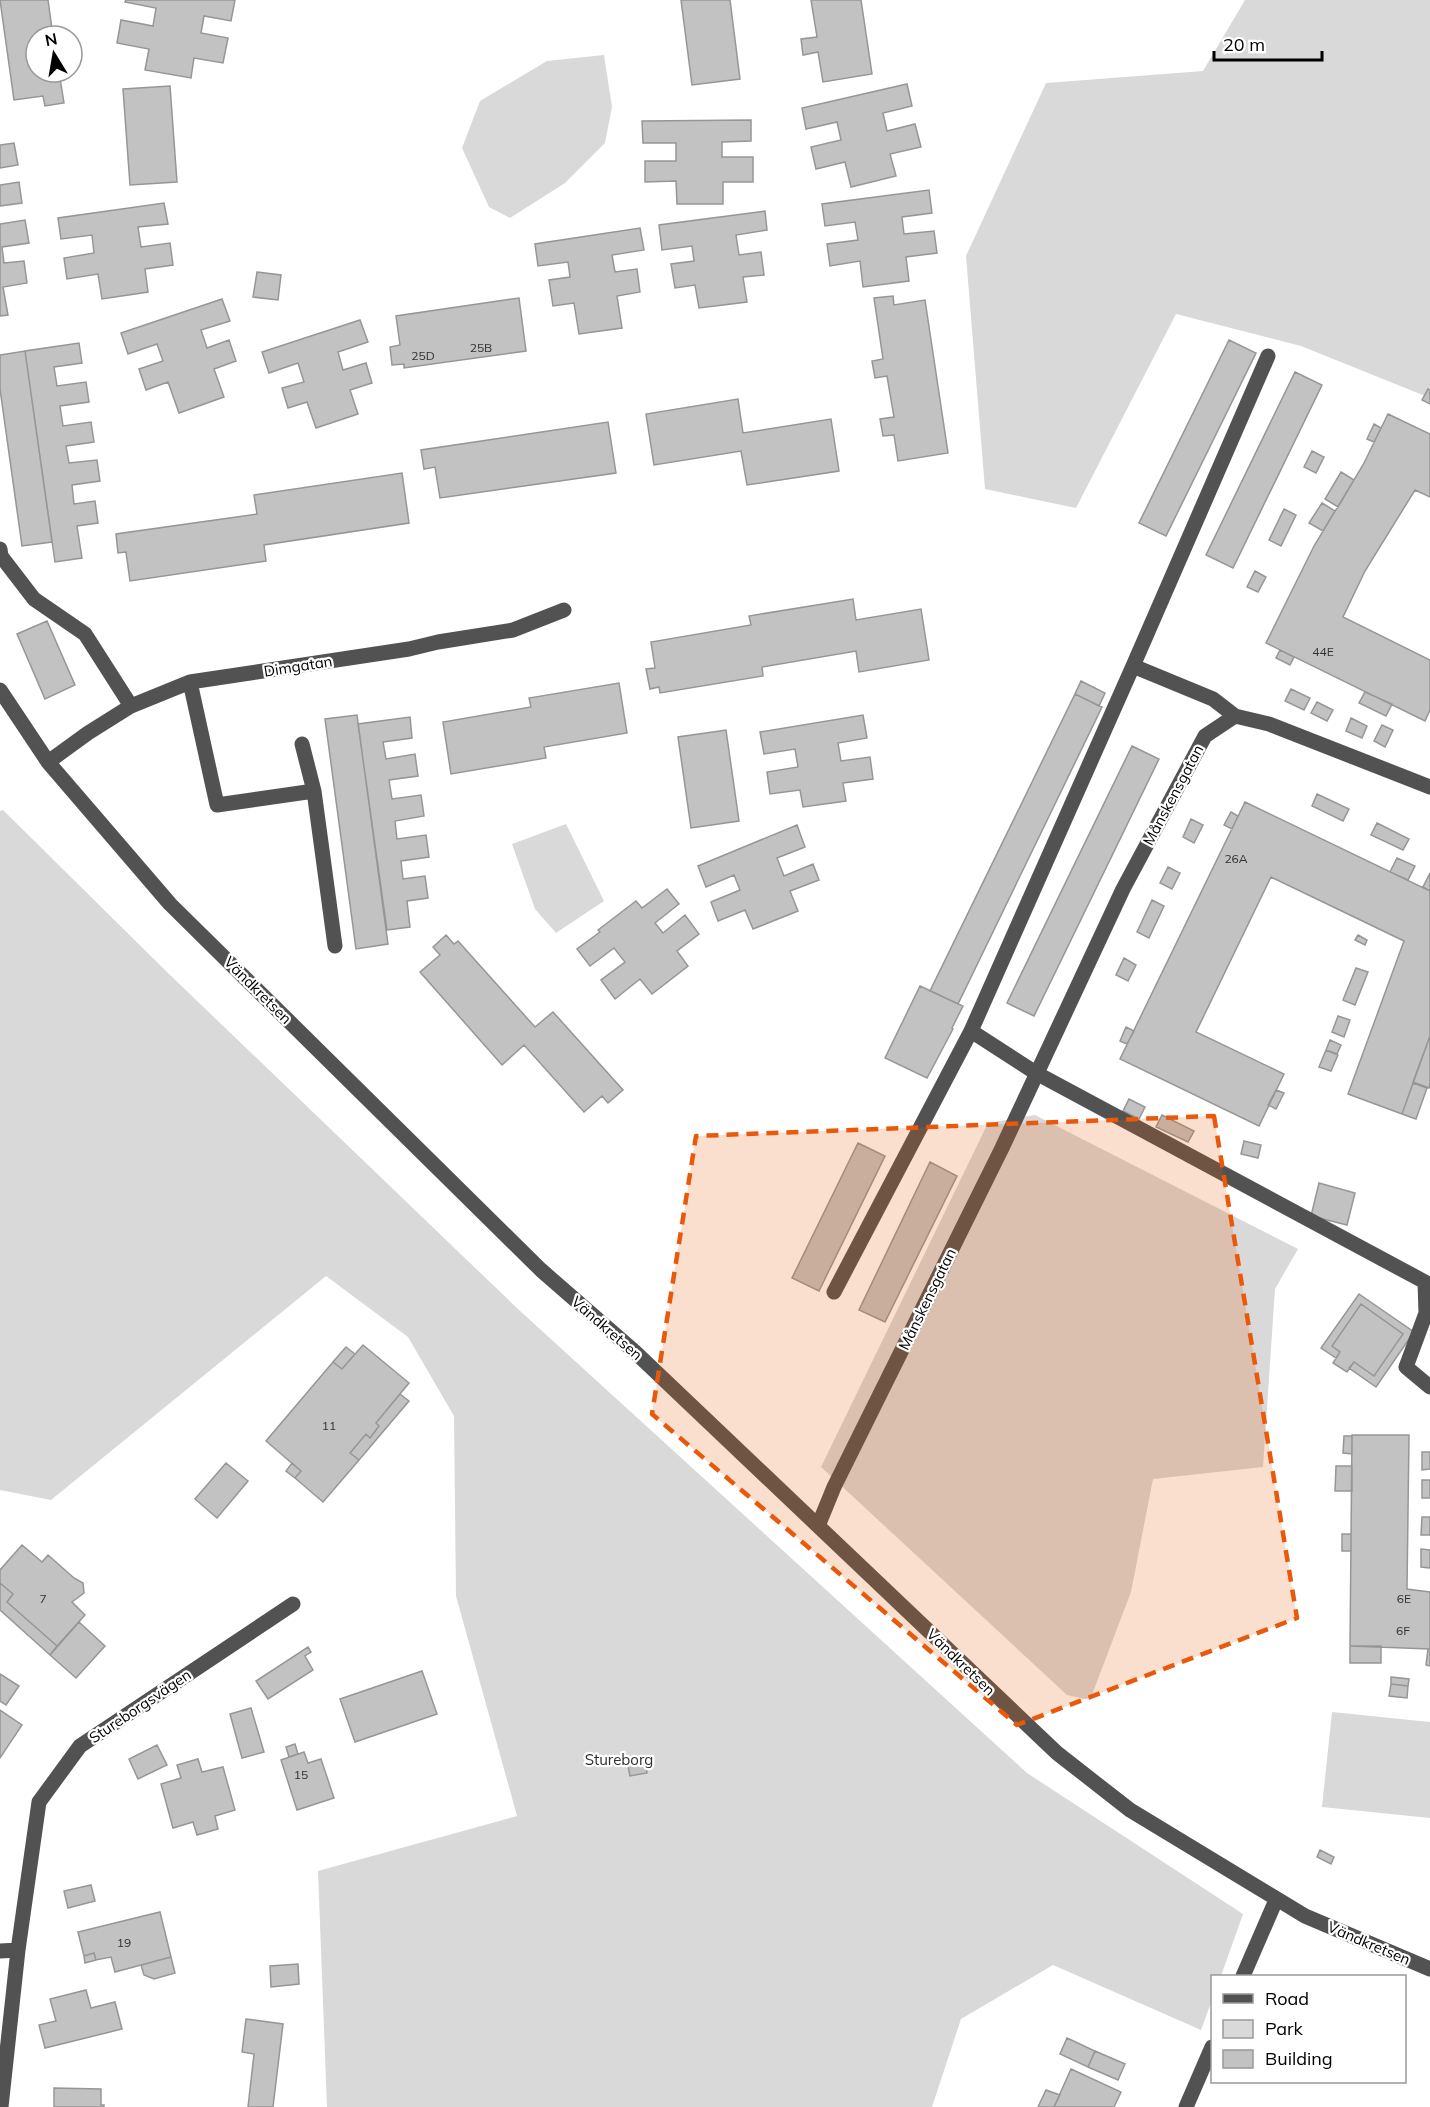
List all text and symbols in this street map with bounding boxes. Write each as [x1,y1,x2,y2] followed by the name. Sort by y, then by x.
[24,24,84,84] north arrow
[1214,24,1322,62] scale bar
[43,28,59,50] text: N
[1223,33,1265,56] text: 20 m
[470,340,492,355] house number: 25B
[411,348,435,363] house number: 25D
[1312,644,1334,659] house number: 44E
[262,651,334,681] street label: Dimgatan
[1139,741,1207,849] street label: Månskensgatan
[1224,851,1248,866] house number: 26A
[220,952,296,1028] street label: Vändkretsen
[894,1245,960,1353] street label: Månskensgatan
[568,1292,646,1364] street label: Vändkretsen
[322,1418,336,1433] house number: 11
[39,1591,47,1606] house number: 7
[1397,1591,1411,1606] house number: 6E
[1396,1623,1410,1638] house number: 6F
[923,1625,999,1699] street label: Vändkretsen
[85,1665,195,1747] street label: Stureborgsvägen
[585,1750,653,1769] park label: Stureborg
[294,1767,308,1782] house number: 15
[1325,1917,1413,1969] street label: Vändkretsen
[117,1935,131,1950] house number: 19
[1211,1975,1406,2083] legend
[1265,1987,1309,2010] text: Road
[1265,2017,1304,2040] text: Park
[1265,2047,1333,2070] text: Building

